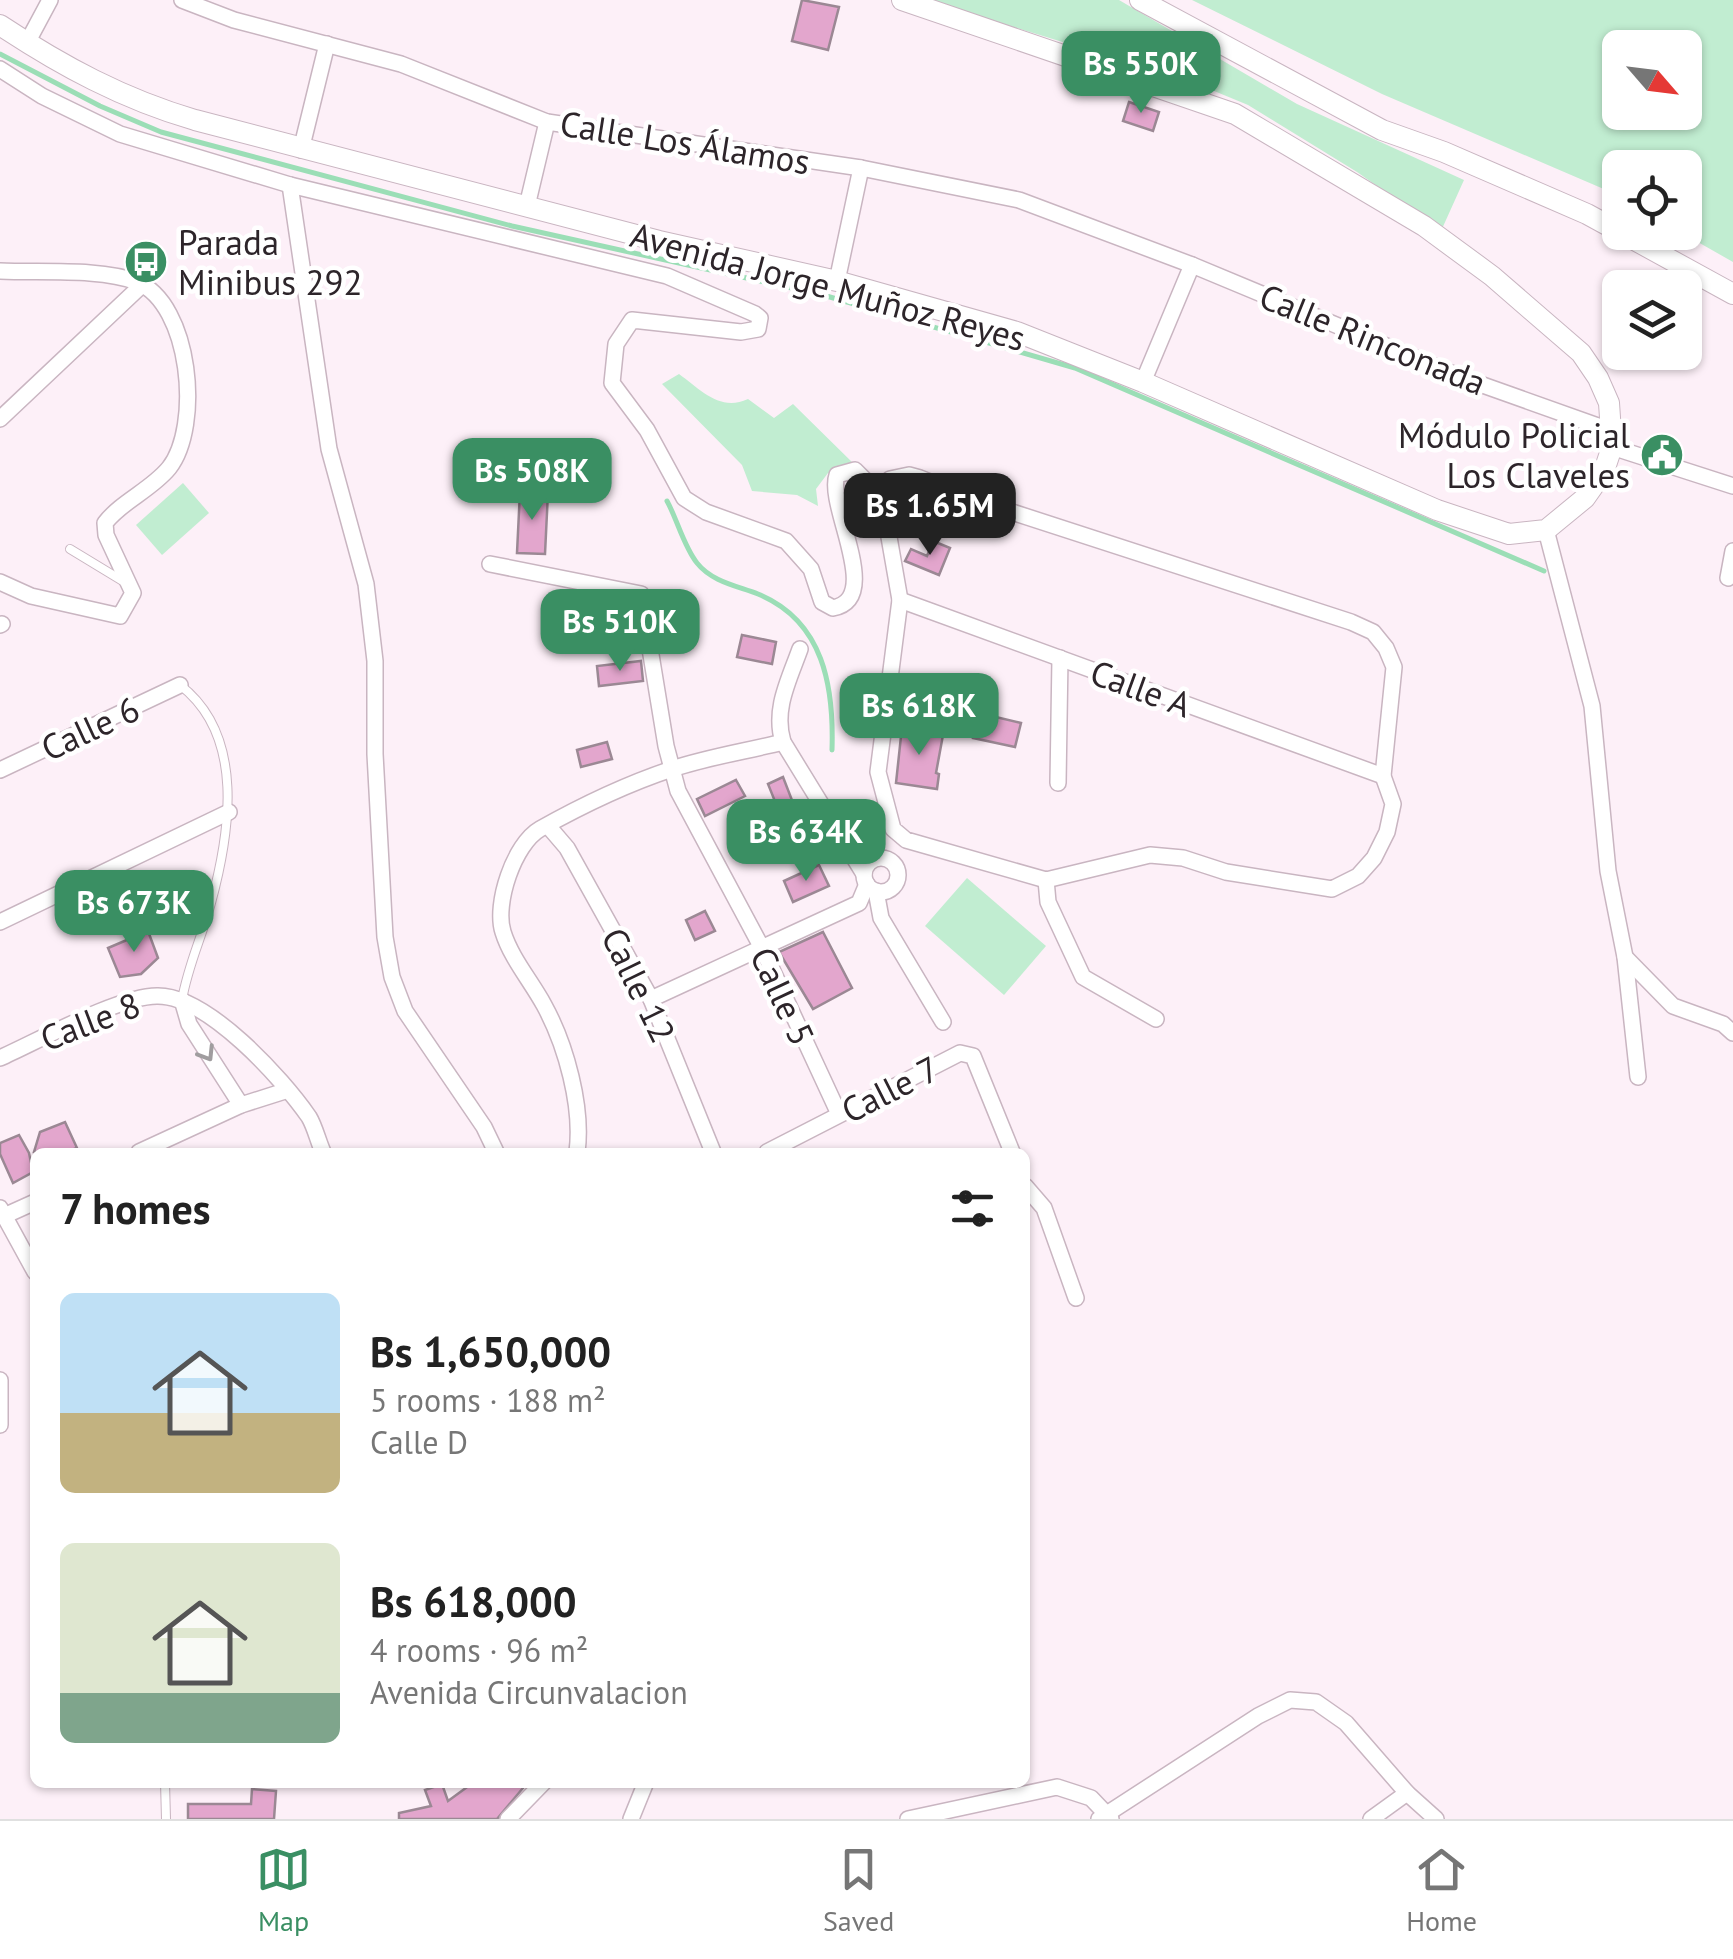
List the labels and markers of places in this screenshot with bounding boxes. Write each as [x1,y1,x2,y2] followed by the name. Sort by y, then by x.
[1049,31,1233,116] pin: Bs 550K
[178,219,363,305] place label: Parada Minibus 292
[123,239,169,285] bus stop icon: Parada Minibus 292
[1398,412,1630,498] place label: Módulo Policial Los Claveles
[1639,432,1685,478] public building icon: Módulo Policial Los Claveles
[440,438,624,523] pin: Bs 508K
[827,473,1033,558] pin: Bs 1.65M
[528,589,712,674] pin: Bs 510K
[827,673,1011,758] pin: Bs 618K
[714,799,898,884] pin: Bs 634K
[42,870,226,955] pin: Bs 673K

